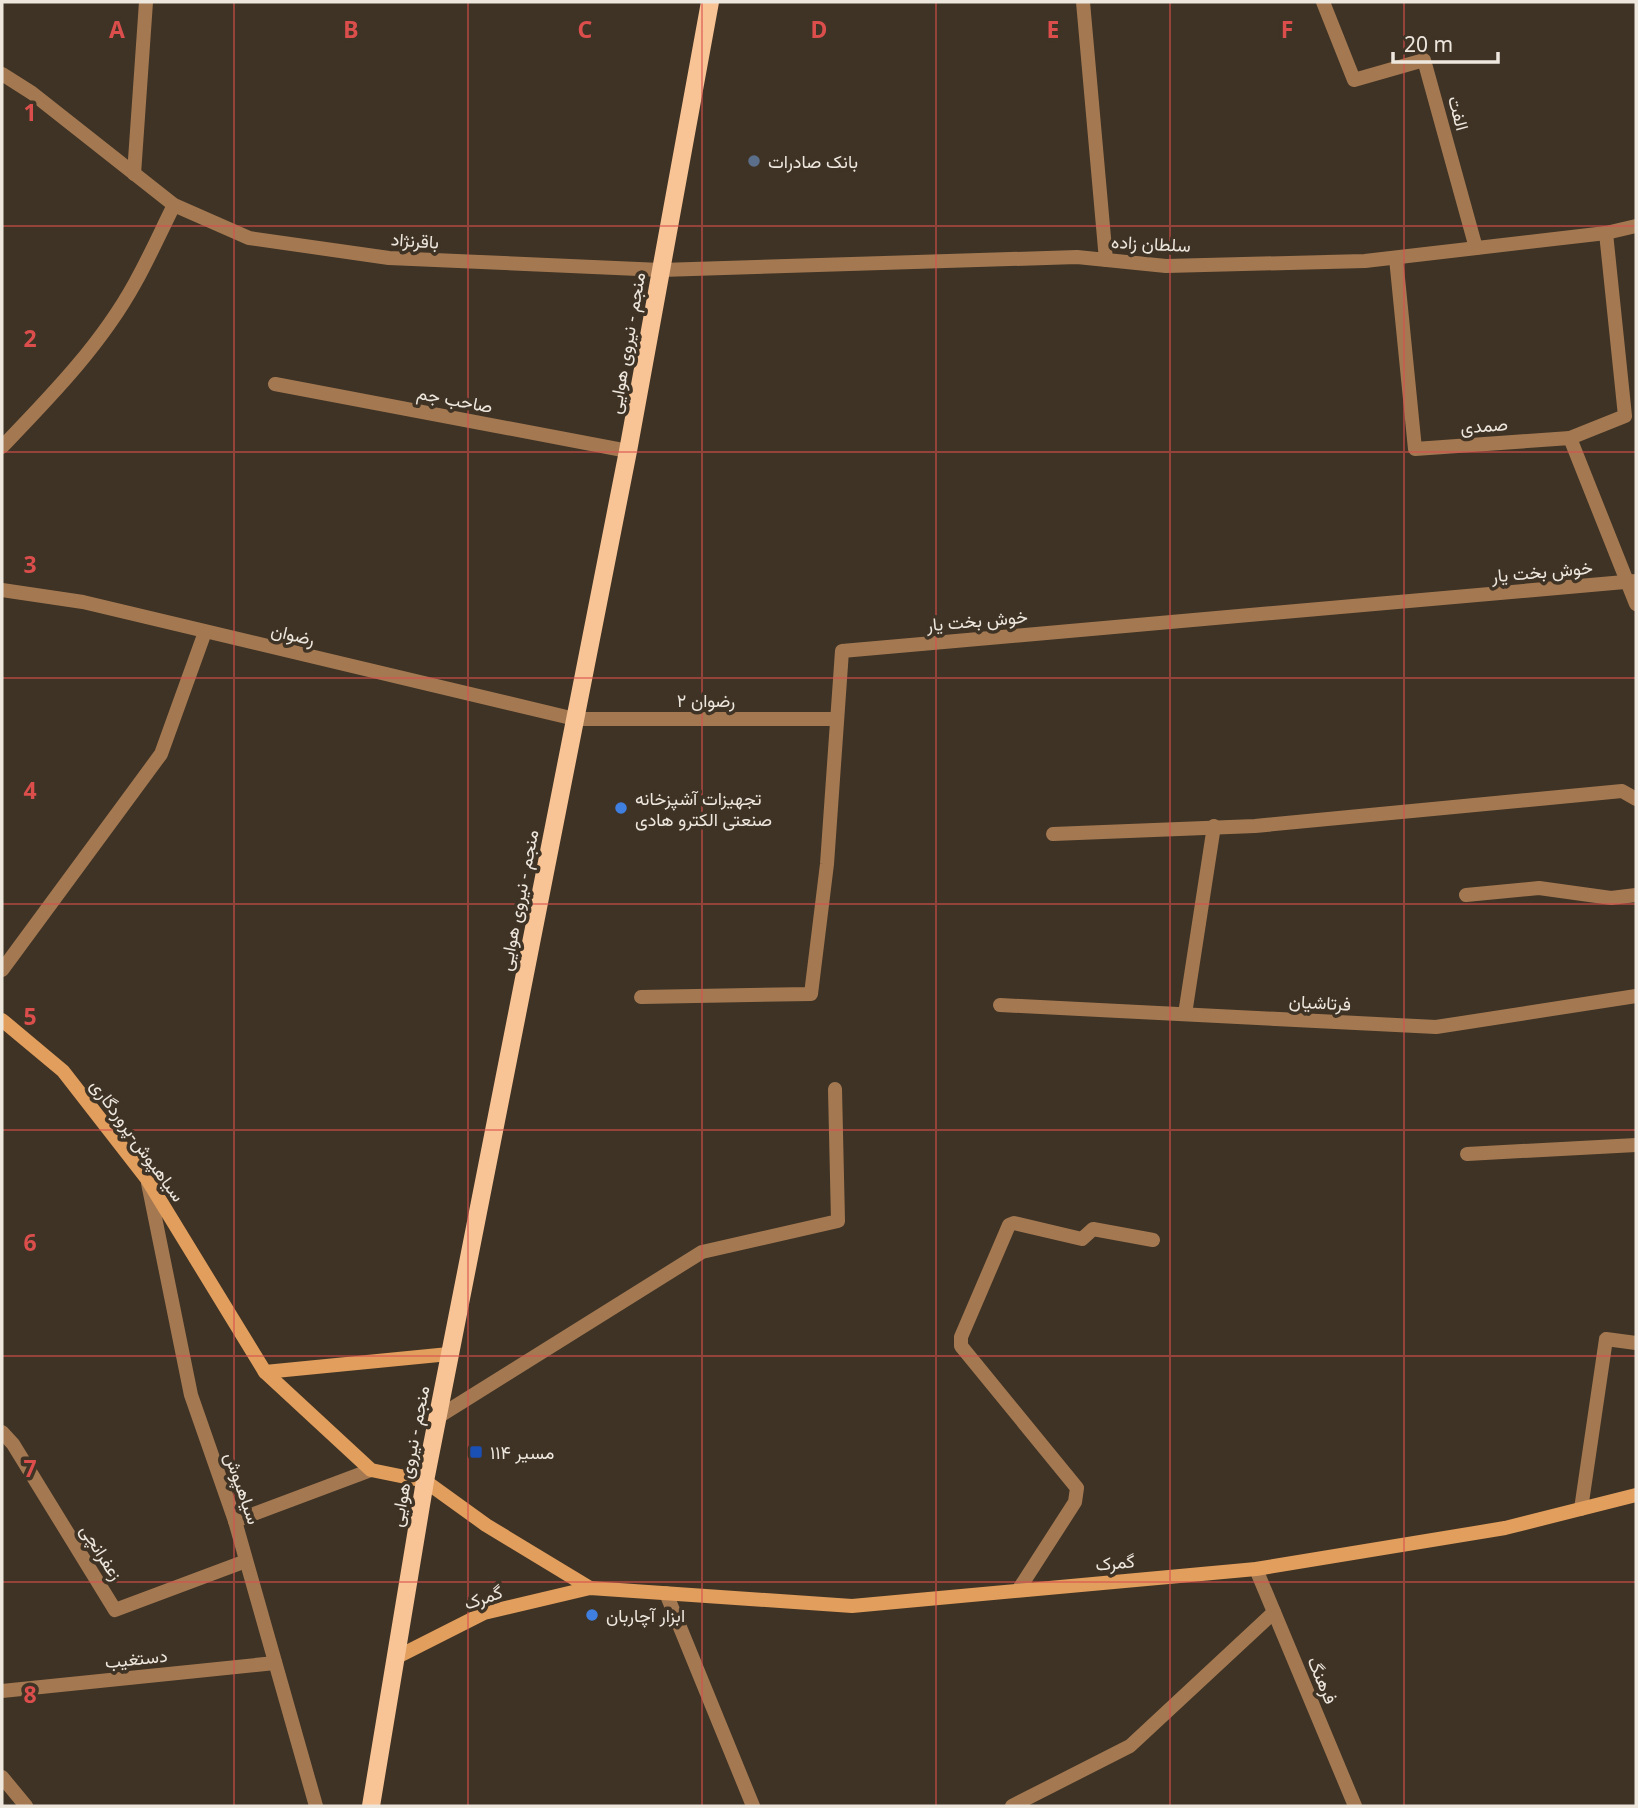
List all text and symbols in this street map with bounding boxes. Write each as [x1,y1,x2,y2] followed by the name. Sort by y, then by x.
[109,13,125,45] text: A
[343,13,359,45] text: B
[578,13,593,45] text: C
[811,13,827,45] text: D
[1047,13,1059,45] text: E
[1281,13,1293,45] text: F
[1393,21,1498,65] scale bar
[1404,30,1453,58] text: 20 m
[1443,93,1475,133] street label: الفت
[23,96,37,128] text: 1
[768,149,858,173] place label: بانک صادرات
[746,153,762,169] marker: بانک صادرات
[390,226,440,254] street label: باقرنژاد
[1111,229,1191,257] street label: سلطان زاده
[602,270,651,416] street label: منجم - نیروی هوایی
[23,322,37,354] text: 2
[415,380,495,419] street label: صاحب جم
[1459,411,1509,439] street label: صمدی
[23,548,37,580] text: 3
[1489,555,1594,587] street label: خوش بخت یار
[924,604,1029,636] street label: خوش بخت یار
[269,617,317,651] street label: رضوان
[677,688,735,712] street label: رضوان ۲
[23,774,37,806] text: 4
[635,786,772,831] place label: تجهیزات آشپزخانه صنعتی الکترو هادی
[613,800,629,816] marker: تجهیزات آشپزخانه صنعتی الکترو هادی
[493,827,544,973] street label: منجم - نیروی هوایی
[1288,988,1352,1016] street label: فرتاشیان
[23,1000,37,1032] text: 5
[85,1074,191,1207] street label: سیاهپوش-پروردگاری
[23,1226,37,1258] text: 6
[384,1383,435,1529] street label: منجم - نیروی هوایی
[490,1440,554,1464] place label: مسیر ۱۱۴
[468,1444,484,1460] marker: مسیر ۱۱۴
[219,1449,267,1528] street label: سیاهپوش
[23,1452,37,1484] text: 7
[75,1519,129,1585] street label: زعفرانچی
[1094,1548,1136,1576] street label: گمرک
[460,1579,506,1615] street label: گمرک
[606,1603,685,1628] place label: ابزار آچاربان
[584,1607,600,1623] marker: ابزار آچاربان
[104,1643,168,1673] street label: دستغیب
[1302,1653,1344,1707] street label: فرهنگ
[23,1678,37,1710] text: 8

